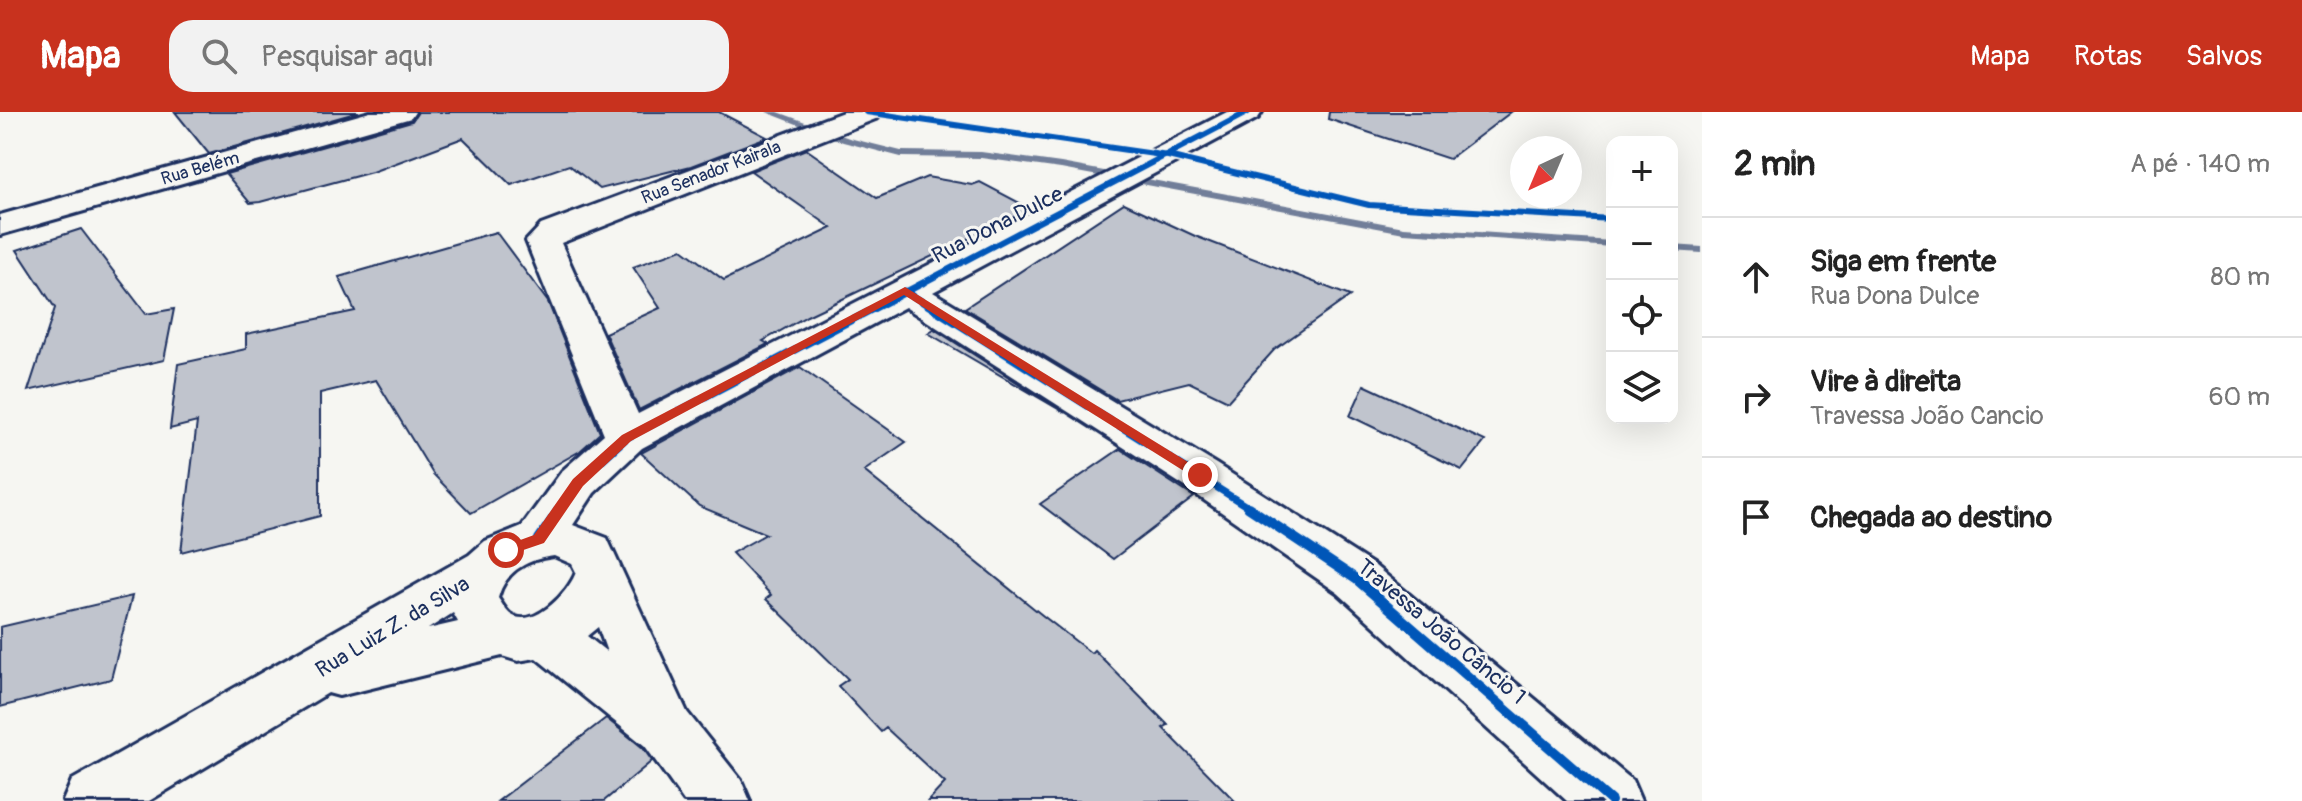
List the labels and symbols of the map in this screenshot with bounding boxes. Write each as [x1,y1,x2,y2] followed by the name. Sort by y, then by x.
[638,135,784,210] street label: Rua Senador Kairala
[1510,136,1582,208] north arrow
[158,146,242,191] street label: Rua Belém
[927,180,1068,270] street label: Rua Dona Dulce
[1182,457,1218,493] route end
[488,532,524,568] route start
[1351,553,1532,711] street label: Travessa João Câncio 1
[310,570,475,684] street label: Rua Luiz Z. da Silva

